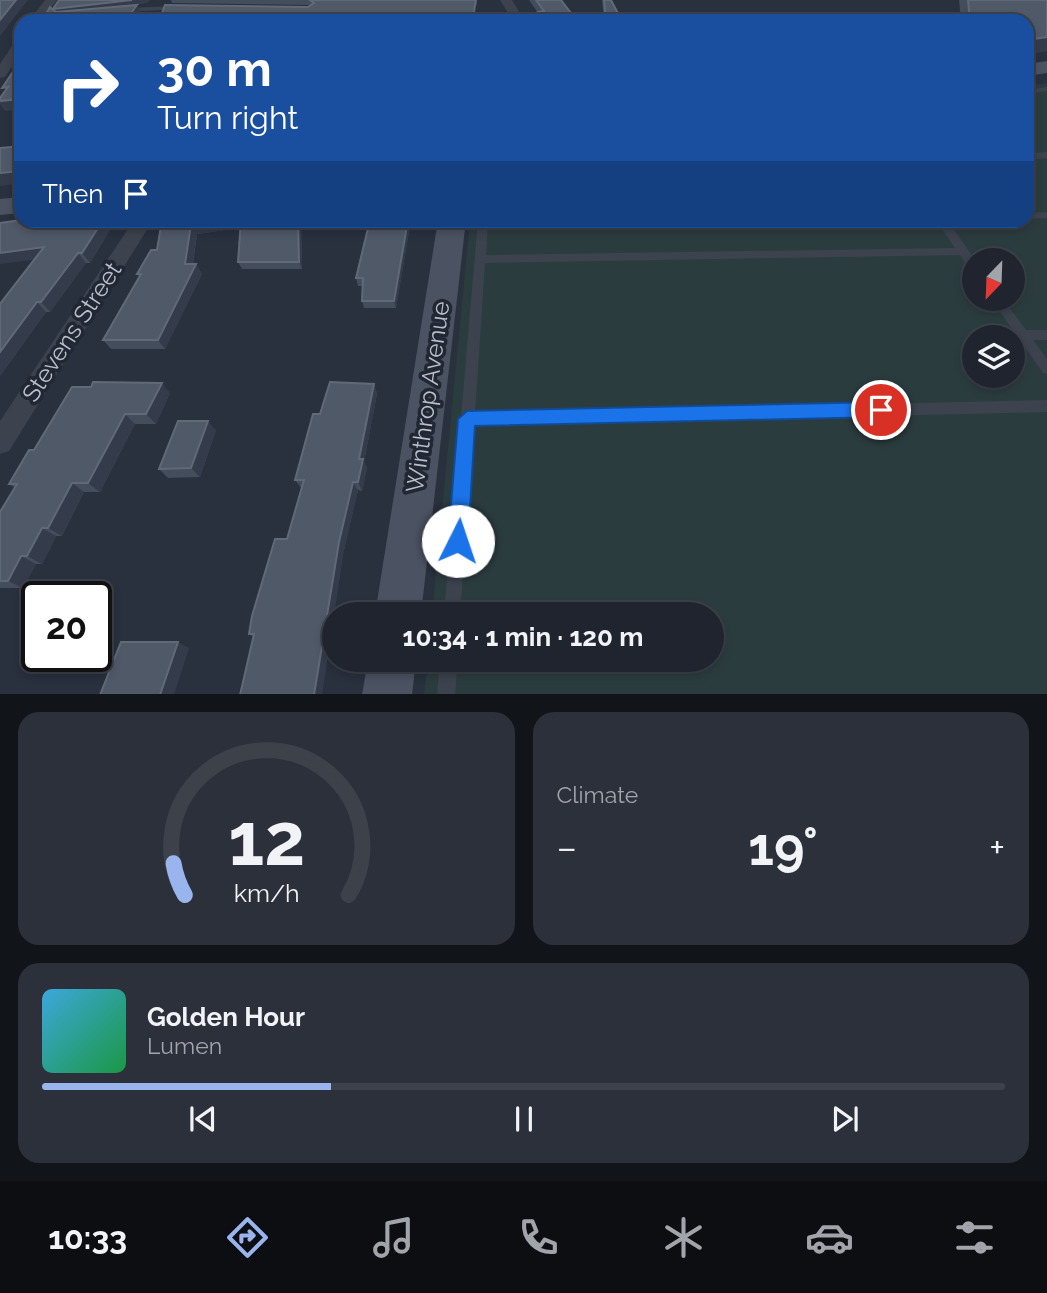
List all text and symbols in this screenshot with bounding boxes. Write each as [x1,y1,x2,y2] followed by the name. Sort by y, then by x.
[157,40,272,97] text: 30 m
[42,42,133,133] icon: right
[157,99,298,136] text: Turn right
[117,175,155,213] icon: arrive
[42,179,103,209] text: Then
[962,248,1026,312] north arrow
[962,248,1025,388] map controls
[16,256,127,407] street label: Stevens Street
[400,299,455,494] street label: Winthrop Avenue
[962,325,1025,388] button: layers
[851,380,911,440] pin
[862,391,900,429] icon: arrive
[421,504,495,578] position arrow
[21,581,112,672] speed limit sign: 20
[403,622,643,652] text: 10:34 · 1 min · 120 m
[557,781,638,808] text: Climate
[228,797,305,882] text: 12
[748,816,818,877] text: 19°
[557,825,577,870] text: −
[989,825,1005,870] text: +
[233,877,299,907] text: km/h
[147,1002,305,1032] text: Golden Hour
[147,1032,222,1059] text: Lumen
[184,1100,222,1138] icon: previous
[505,1100,543,1138] icon: pause
[826,1100,864,1138] icon: next
[223,1213,272,1262] icon: directions
[369,1213,418,1262] icon: music
[514,1213,563,1262] icon: phone
[659,1213,708,1262] icon: climate
[805,1213,854,1262] icon: car
[950,1213,999,1262] icon: filters
[48,1219,127,1256] text: 10:33

